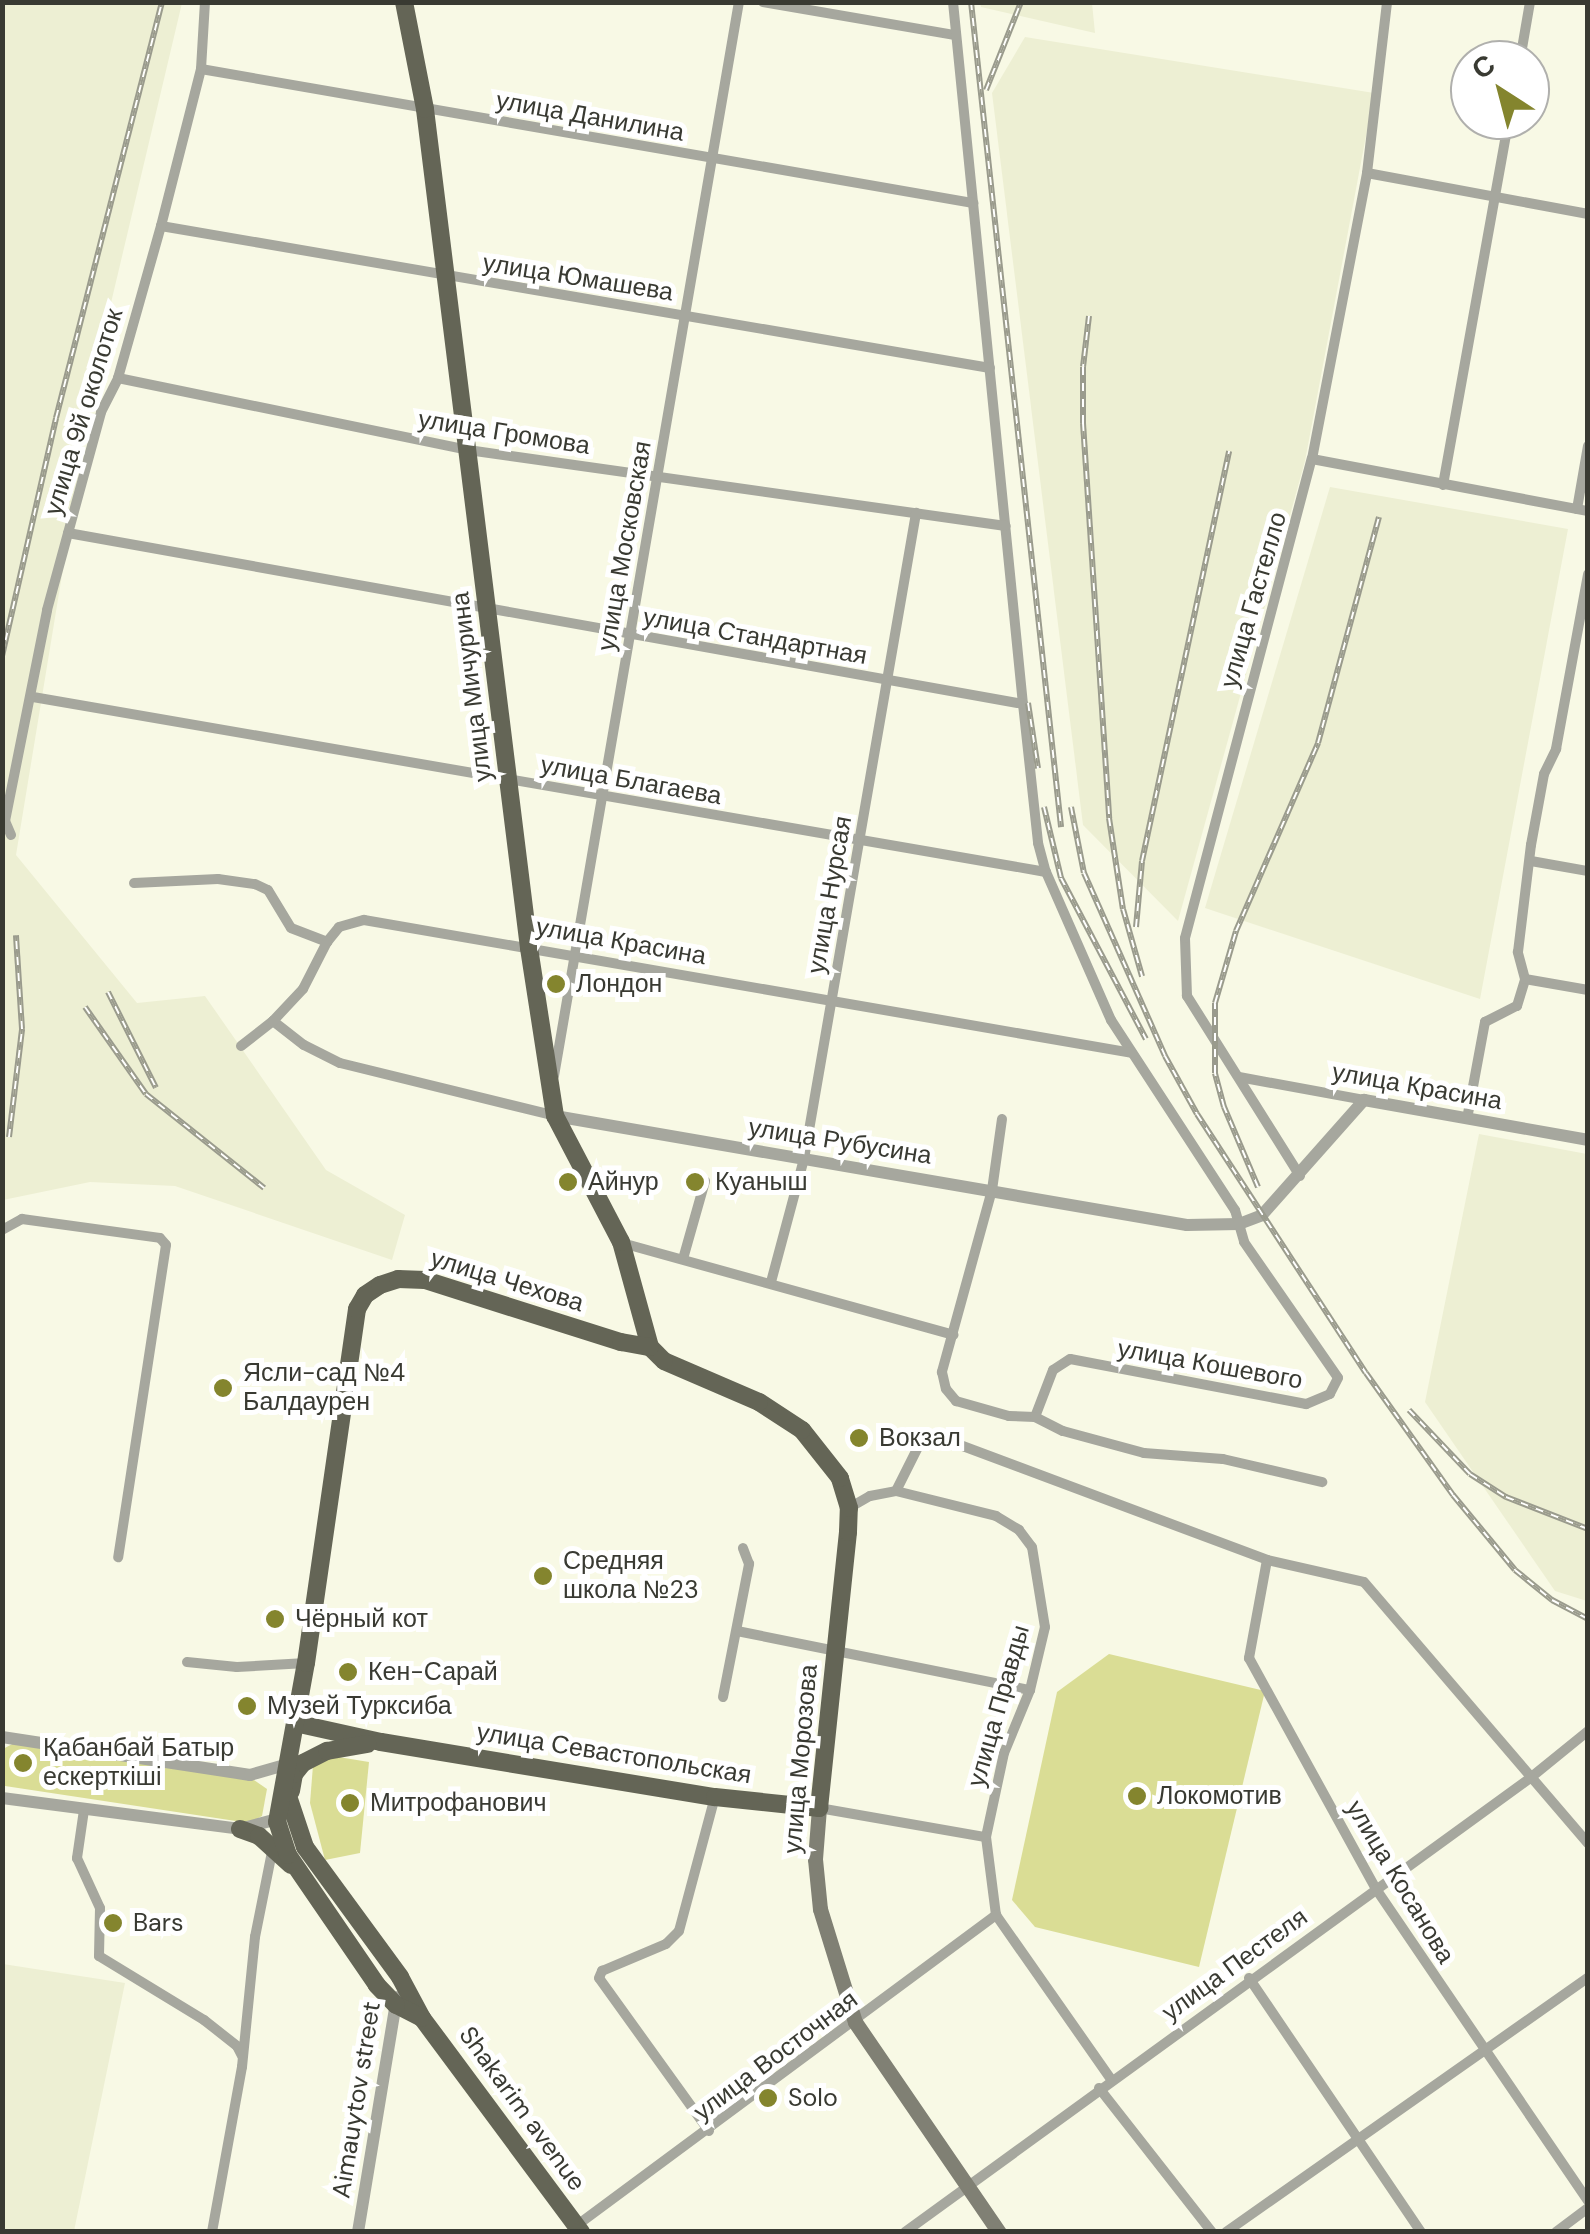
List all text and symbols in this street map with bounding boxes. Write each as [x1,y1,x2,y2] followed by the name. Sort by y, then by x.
[1450,40,1550,140] north arrow
[1464,46,1502,88] text: С
[494,86,686,148] street label: улица Данилина
[481,248,675,308] street label: улица Юмашева
[38,305,130,519] street label: улица 9й околоток
[416,405,592,461] street label: улица Громова
[592,439,658,653] street label: улица Московская
[1215,509,1293,691] street label: улица Гастелло
[445,590,499,784] street label: улица Мичурина
[641,603,869,671] street label: улица Стандартная
[538,750,724,812] street label: улица Благаева
[801,814,859,976] street label: улица Нурсая
[534,912,708,972] street label: улица Красина
[576,969,662,999] place label: Лондон
[545,973,567,995] marker: Лондон
[1330,1057,1504,1117] street label: улица Красина
[746,1113,934,1171] street label: улица Рубусина
[588,1167,659,1197] place label: Айнур
[715,1167,808,1197] place label: Куаныш
[557,1171,579,1193] marker: Айнур
[684,1171,706,1193] marker: Куаныш
[427,1243,587,1319] street label: улица Чехова
[1115,1334,1305,1396] street label: улица Кошевого
[243,1359,405,1418] place label: Ясли-сад №4 Балдаурен
[212,1377,234,1399] marker: Ясли-сад №4 Балдаурен
[879,1423,961,1453] place label: Вокзал
[848,1427,870,1449] marker: Вокзал
[563,1547,699,1606] place label: Средняя школа №23
[532,1565,554,1587] marker: Средняя школа №23
[295,1604,428,1634] place label: Чёрный кот
[264,1608,286,1630] marker: Чёрный кот
[962,1622,1036,1790] street label: улица Правды
[368,1657,498,1687] place label: Кен-Сарай
[337,1661,359,1683] marker: Кен-Сарай
[778,1663,824,1855] street label: улица Морозова
[267,1691,452,1721] place label: Музей Турксиба
[236,1695,258,1717] marker: Музей Турксиба
[474,1717,754,1791] street label: улица Севастопольская
[43,1734,234,1793] place label: Қабанбай Батыр ескерткіші
[12,1752,34,1774] marker: Қабанбай Батыр ескерткіші
[1157,1781,1282,1811] place label: Локомотив
[1126,1785,1148,1807] marker: Локомотив
[370,1788,547,1818] place label: Митрофанович
[339,1792,361,1814] marker: Митрофанович
[1340,1795,1460,1969] street label: улица Косанова
[1157,1902,1313,2028] street label: улица Пестеля
[133,1908,183,1938] place label: Bars
[102,1912,124,1934] marker: Bars
[688,1985,864,2127] street label: улица Восточная
[327,2000,387,2200] street label: Aimauytov street
[452,2021,592,2197] street label: Shakarim avenue
[788,2083,838,2113] place label: Solo
[757,2087,779,2109] marker: Solo

